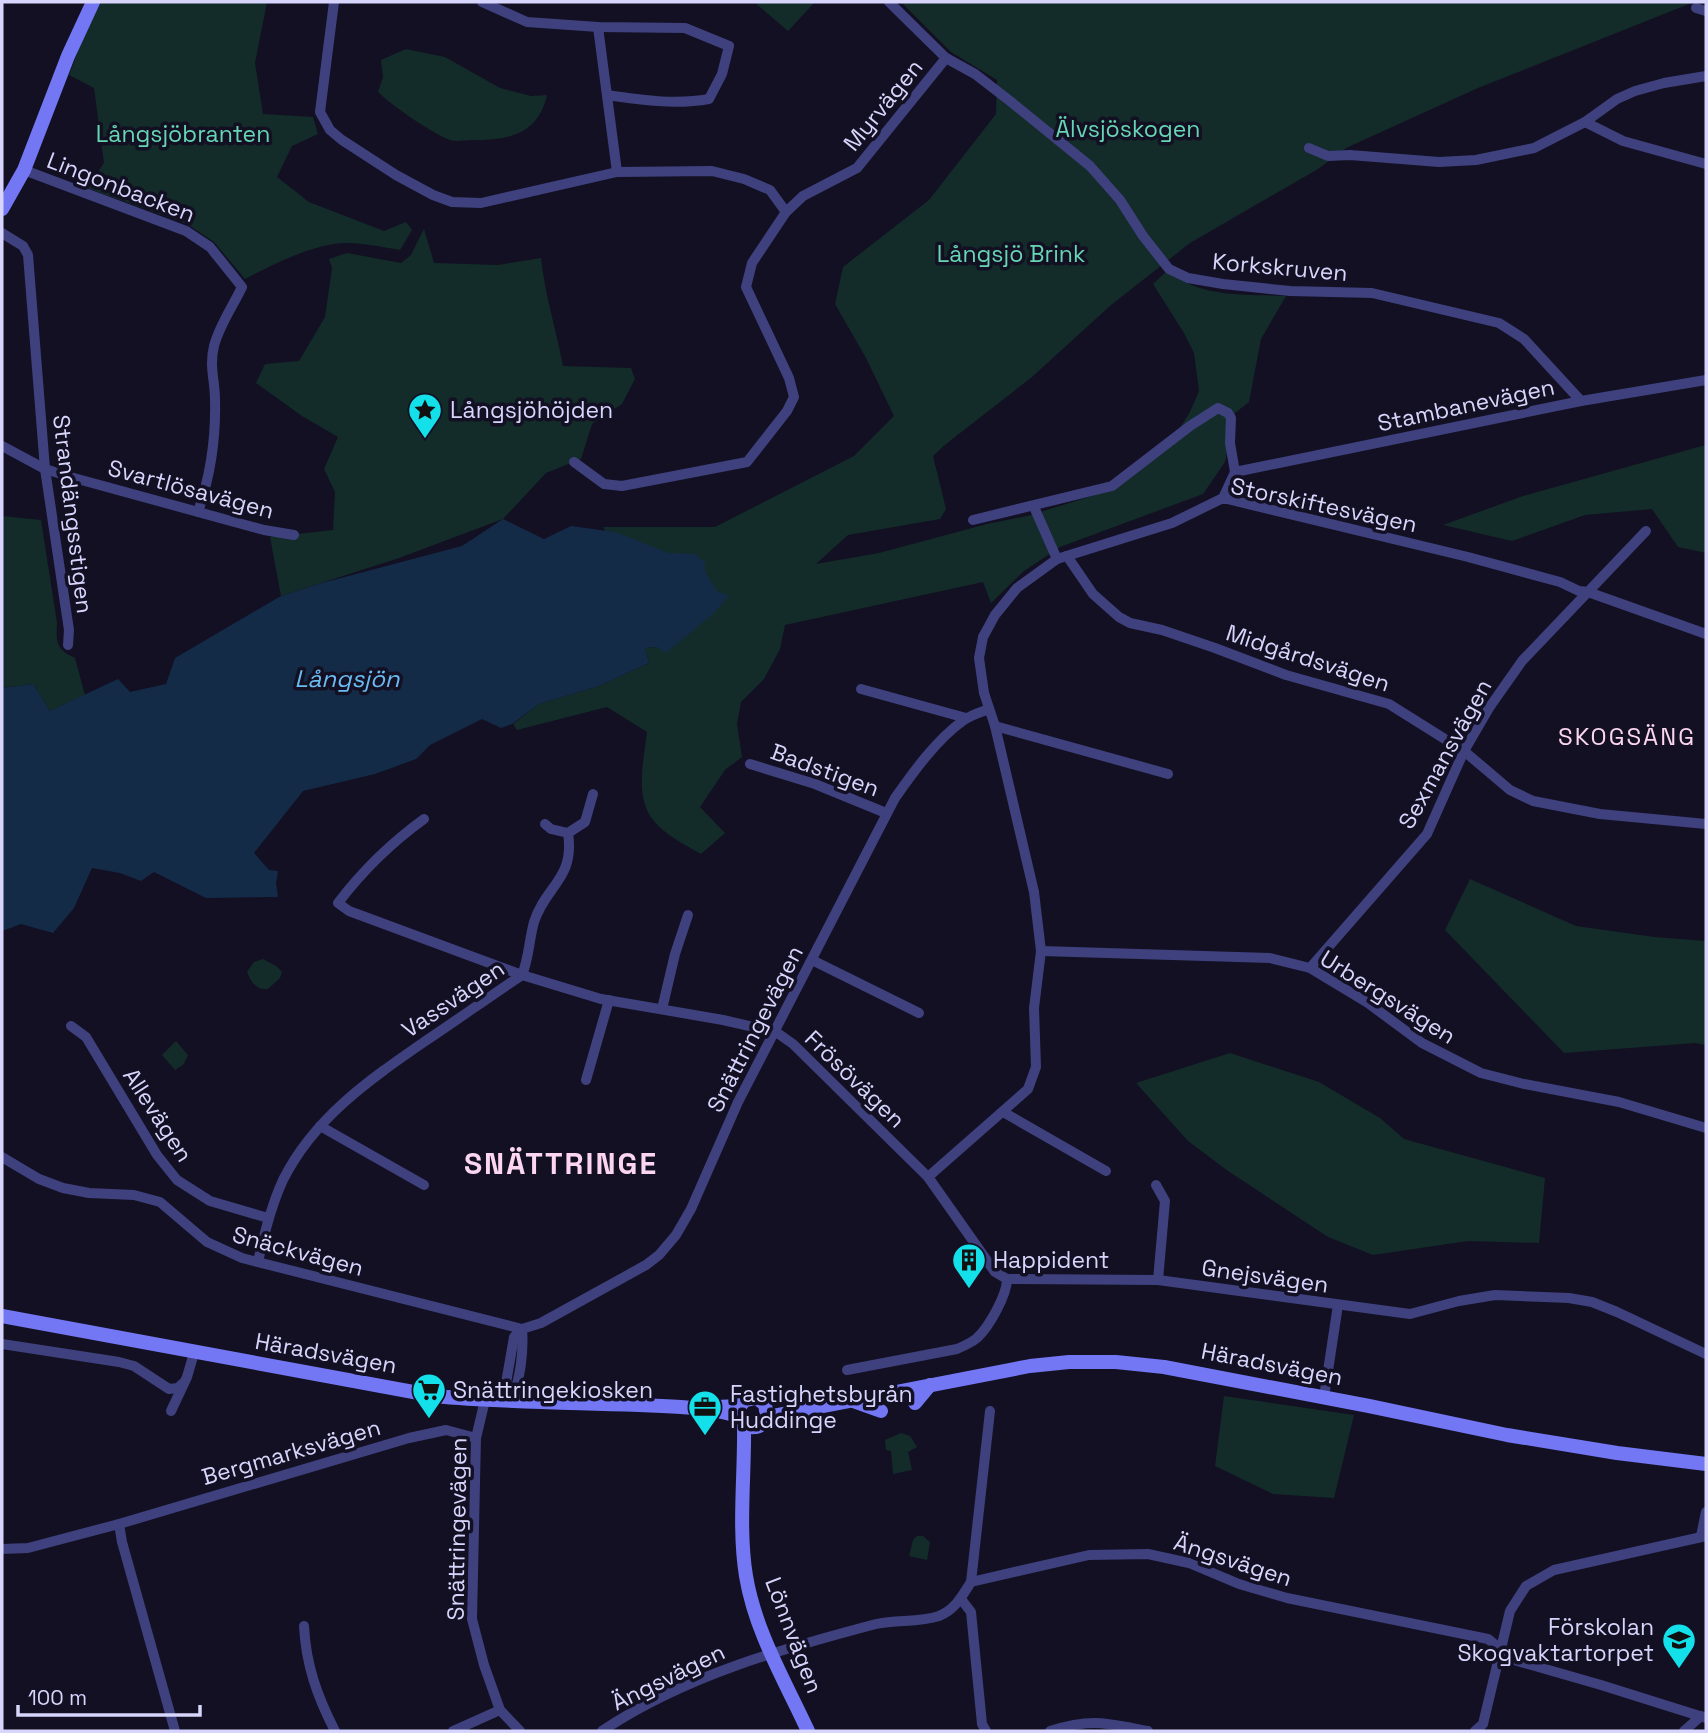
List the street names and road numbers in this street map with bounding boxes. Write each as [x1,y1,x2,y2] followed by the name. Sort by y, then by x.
[837,53,929,157] street label: Myrvägen
[43,145,199,229] street label: Lingonbacken
[1211,246,1349,288] street label: Korkskruven
[1375,372,1557,438] street label: Stambanevägen
[46,413,100,615] street label: Strandängsstigen
[105,452,277,526] street label: Svartlösavägen
[1228,471,1420,539] street label: Storskiftesvägen
[1222,617,1394,699] street label: Midgårdsvägen
[1391,674,1499,834] street label: Sexmansvägen
[767,736,883,804] street label: Badstigen
[700,941,810,1117] street label: Snättringevägen
[1315,943,1461,1051] street label: Urbergsvägen
[396,954,510,1044] street label: Vassvägen
[798,1024,912,1134] street label: Frösövägen
[116,1062,200,1168] street label: Allevägen
[229,1219,367,1283] street label: Snäckvägen
[1200,1252,1330,1300] street label: Gnejsvägen
[253,1326,399,1380] street label: Häradsvägen
[1199,1336,1345,1392] street label: Häradsvägen
[198,1412,384,1492] street label: Bergmarksvägen
[440,1437,474,1621] street label: Snättringevägen
[1170,1527,1296,1593] street label: Ängsvägen
[758,1573,830,1697] street label: Lönnvägen
[606,1637,730,1717] street label: Ängsvägen

